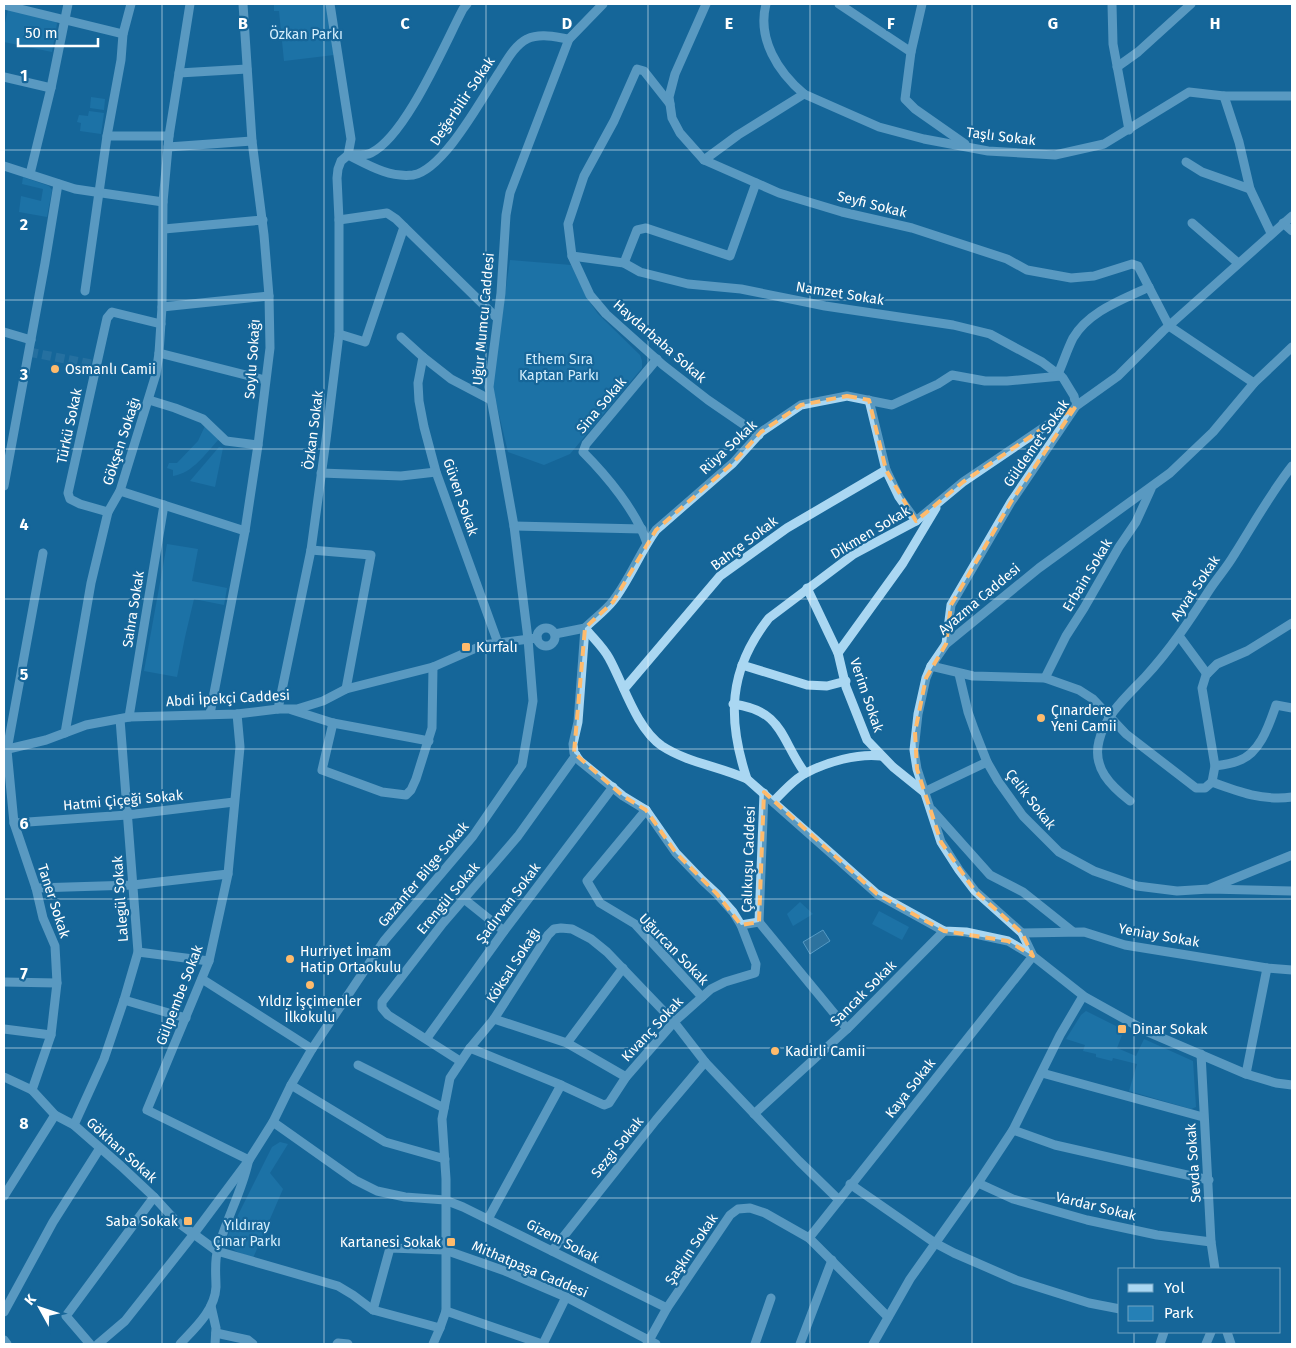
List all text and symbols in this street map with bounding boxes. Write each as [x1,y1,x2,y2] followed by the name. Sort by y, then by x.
[238,14,248,33] text: B
[400,14,410,33] text: C
[562,14,572,33] text: D
[725,14,733,33] text: E
[887,14,895,33] text: F
[1048,14,1058,33] text: G
[1210,14,1220,33] text: H
[18,15,98,47] scale bar
[25,24,58,42] text: 50 m
[269,25,343,43] park label: Özkan Parkı
[426,53,499,149] street label: Değerbilir Sokak
[20,66,28,85] text: 1
[965,124,1037,149] street label: Taşlı Sokak
[835,188,909,222] street label: Seyfi Sokak
[20,215,28,234] text: 2
[469,252,498,386] street label: Uğur Mumcu Caddesi
[795,278,886,309] street label: Namzet Sokak
[610,296,710,387] street label: Haydarbaba Sokak
[241,319,264,400] street label: Soylu Sokağı
[519,351,599,384] park label: Ethem Sıra Kaptan Parkı
[65,361,156,378] place label: Osmanlı Camii
[49,363,61,375] marker: Osmanlı Camii
[19,365,28,384] text: 3
[573,373,630,437] street label: Sina Sokak
[53,386,86,465] street label: Türkü Sokak
[299,389,327,471] street label: Özkan Sokak
[99,395,144,487] street label: Gökşen Sokağı
[1000,396,1073,490] street label: Güldemet Sokak
[696,416,761,478] street label: Rüya Sokak
[439,456,482,539] street label: Güven Sokak
[828,502,914,563] street label: Dikmen Sokak
[707,512,782,574] street label: Bahçe Sokak
[19,515,29,534] text: 4
[1059,535,1116,615] street label: Erbain Sokak
[1167,552,1224,624] street label: Ayvat Sokak
[935,560,1024,639] street label: Ayazma Caddesi
[119,569,148,649] street label: Sahra Sokak
[476,639,518,656] place label: Kurfalı
[460,641,472,653] marker: Kurfalı
[846,656,887,735] street label: Verim Sokak
[20,665,29,684] text: 5
[166,686,290,710] street label: Abdi İpekçi Caddesi
[1051,702,1117,735] place label: Çınardere Yeni Camii
[1035,712,1047,724] marker: Çınardere Yeni Camii
[1002,766,1060,833] street label: Çelik Sokak
[62,787,184,814] street label: Hatmi Çiçeği Sokak
[738,805,759,913] street label: Çalıkuşu Caddesi
[19,814,29,833] text: 6
[374,818,473,930] street label: Gazanfer Bilge Sokak
[109,854,132,943] street label: Lalegül Sokak
[413,858,484,938] street label: Erengül Sokak
[473,859,545,947] street label: Şadırvan Sokak
[34,862,74,941] street label: Taner Sokak
[635,910,713,989] street label: Uğurcan Sokak
[1117,920,1202,951] street label: Yeniay Sokak
[483,924,544,1006] street label: Köksal Sokağı
[152,942,207,1048] street label: Gülpembe Sokak
[300,942,401,976] place label: Hurriyet İmam Hatip Ortaokulu
[284,953,296,965] marker: Hurriyet İmam Hatip Ortaokulu
[827,956,900,1030] street label: Sancak Sokak
[20,964,28,983] text: 7
[304,979,316,991] marker: Yıldız İşçimenler İlkokulu
[258,992,362,1026] place label: Yıldız İşçimenler İlkokulu
[618,993,687,1065] street label: Kıvanç Sokak
[1132,1021,1208,1038] place label: Dinar Sokak
[1116,1023,1128,1035] marker: Dinar Sokak
[785,1043,865,1060] place label: Kadirli Camii
[769,1045,781,1057] marker: Kadirli Camii
[882,1054,939,1122] street label: Kaya Sokak
[588,1113,648,1181] street label: Sezgi Sokak
[19,1114,29,1133] text: 8
[83,1114,161,1187] street label: Gökhan Sokak
[1182,1122,1205,1203] street label: Sevda Sokak
[1054,1188,1139,1225] street label: Vardar Sokak
[661,1210,722,1288] street label: Şaşkın Sokak
[106,1213,179,1230] place label: Saba Sokak
[182,1215,194,1227] marker: Saba Sokak
[523,1216,603,1267] street label: Gizem Sokak
[213,1217,281,1250] park label: Yıldıray Çınar Parkı
[340,1234,442,1251] place label: Kartanesi̇ Sokak
[445,1236,457,1248] marker: Kartanesi̇ Sokak
[469,1237,590,1302] street label: Mithatpaşa Caddesi
[1118,1268,1281,1333] legend
[1164,1279,1185,1297] text: Yol
[15,1283,65,1333] north arrow
[21,1290,41,1309] text: K
[1164,1304,1194,1322] text: Park

